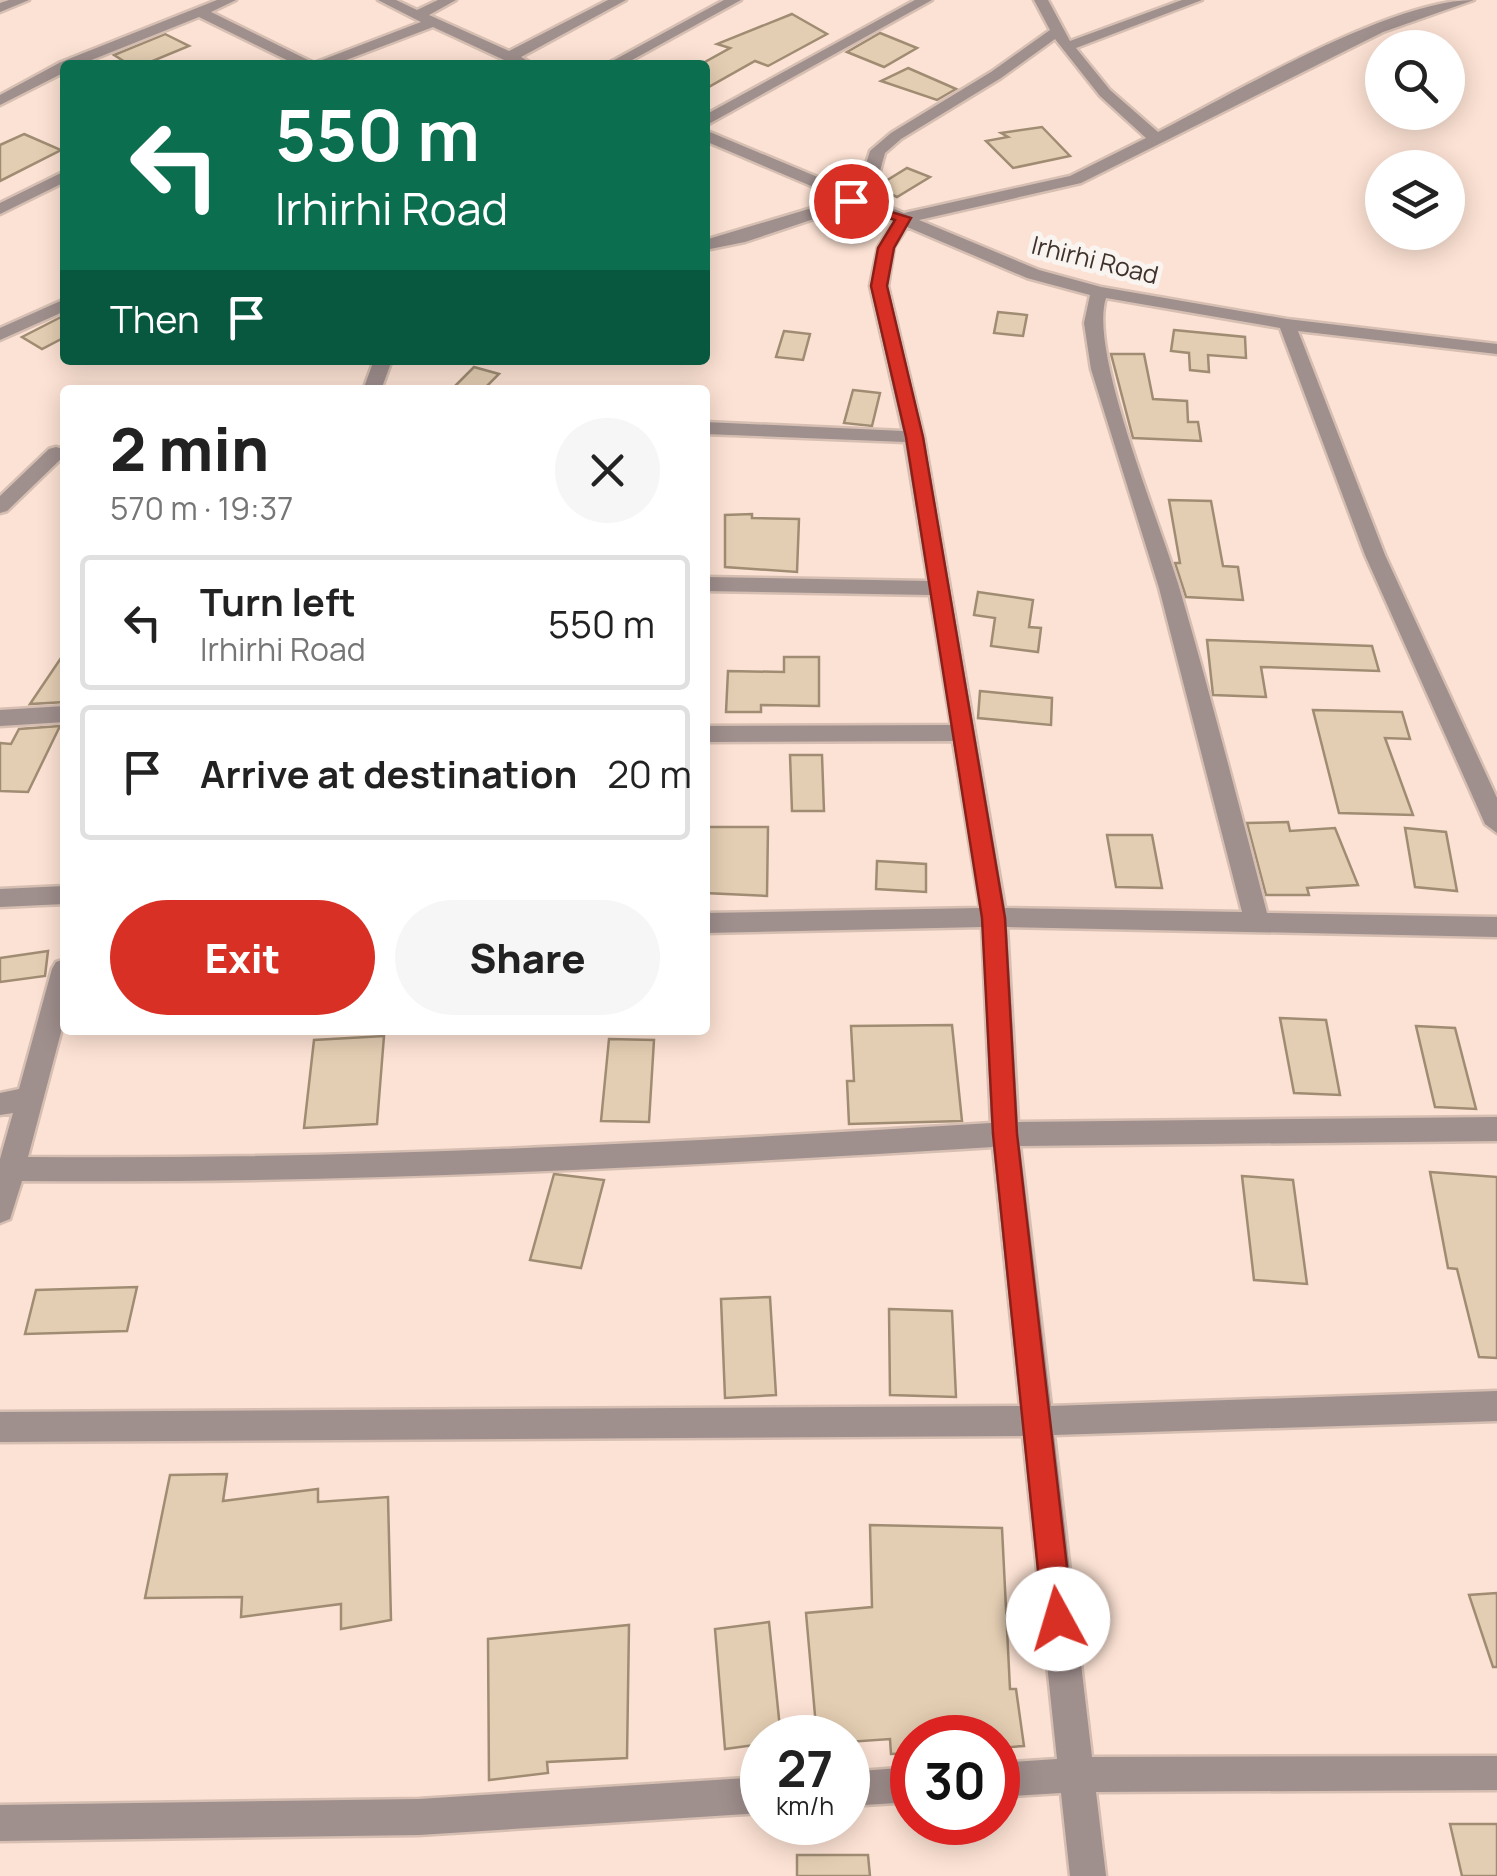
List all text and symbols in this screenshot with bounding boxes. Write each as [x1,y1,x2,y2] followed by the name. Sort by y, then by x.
[1365,30,1465,250] map controls
[1365,30,1465,130] button: search
[275,86,480,182] text: 550 m
[110,100,240,230] icon: left
[1365,150,1465,250] button: layers
[809,159,894,244] pin
[824,174,879,229] icon: arrive
[275,177,508,239] text: Irhirhi Road
[1028,227,1162,292] street label: Irhirhi Road
[219,290,274,345] icon: arrive
[110,292,199,344] text: Then
[110,407,269,489] text: 2 min
[555,418,660,523] button: close
[110,486,293,530] text: 570 m · 19:37
[200,575,356,627] text: Turn left
[115,595,170,650] icon: left
[548,597,655,649] text: 550 m
[200,627,366,671] text: Irhirhi Road
[115,745,170,800] icon: arrive
[200,747,577,799] text: Arrive at destination
[607,747,692,799] text: 20 m
[110,900,375,1015] button: Exit
[395,900,660,1015] button: Share
[1006,1567,1110,1671] position arrow
[890,1715,1020,1845] speed limit sign: 30
[777,1734,833,1802] text: 27
[776,1788,834,1823] text: km/h

